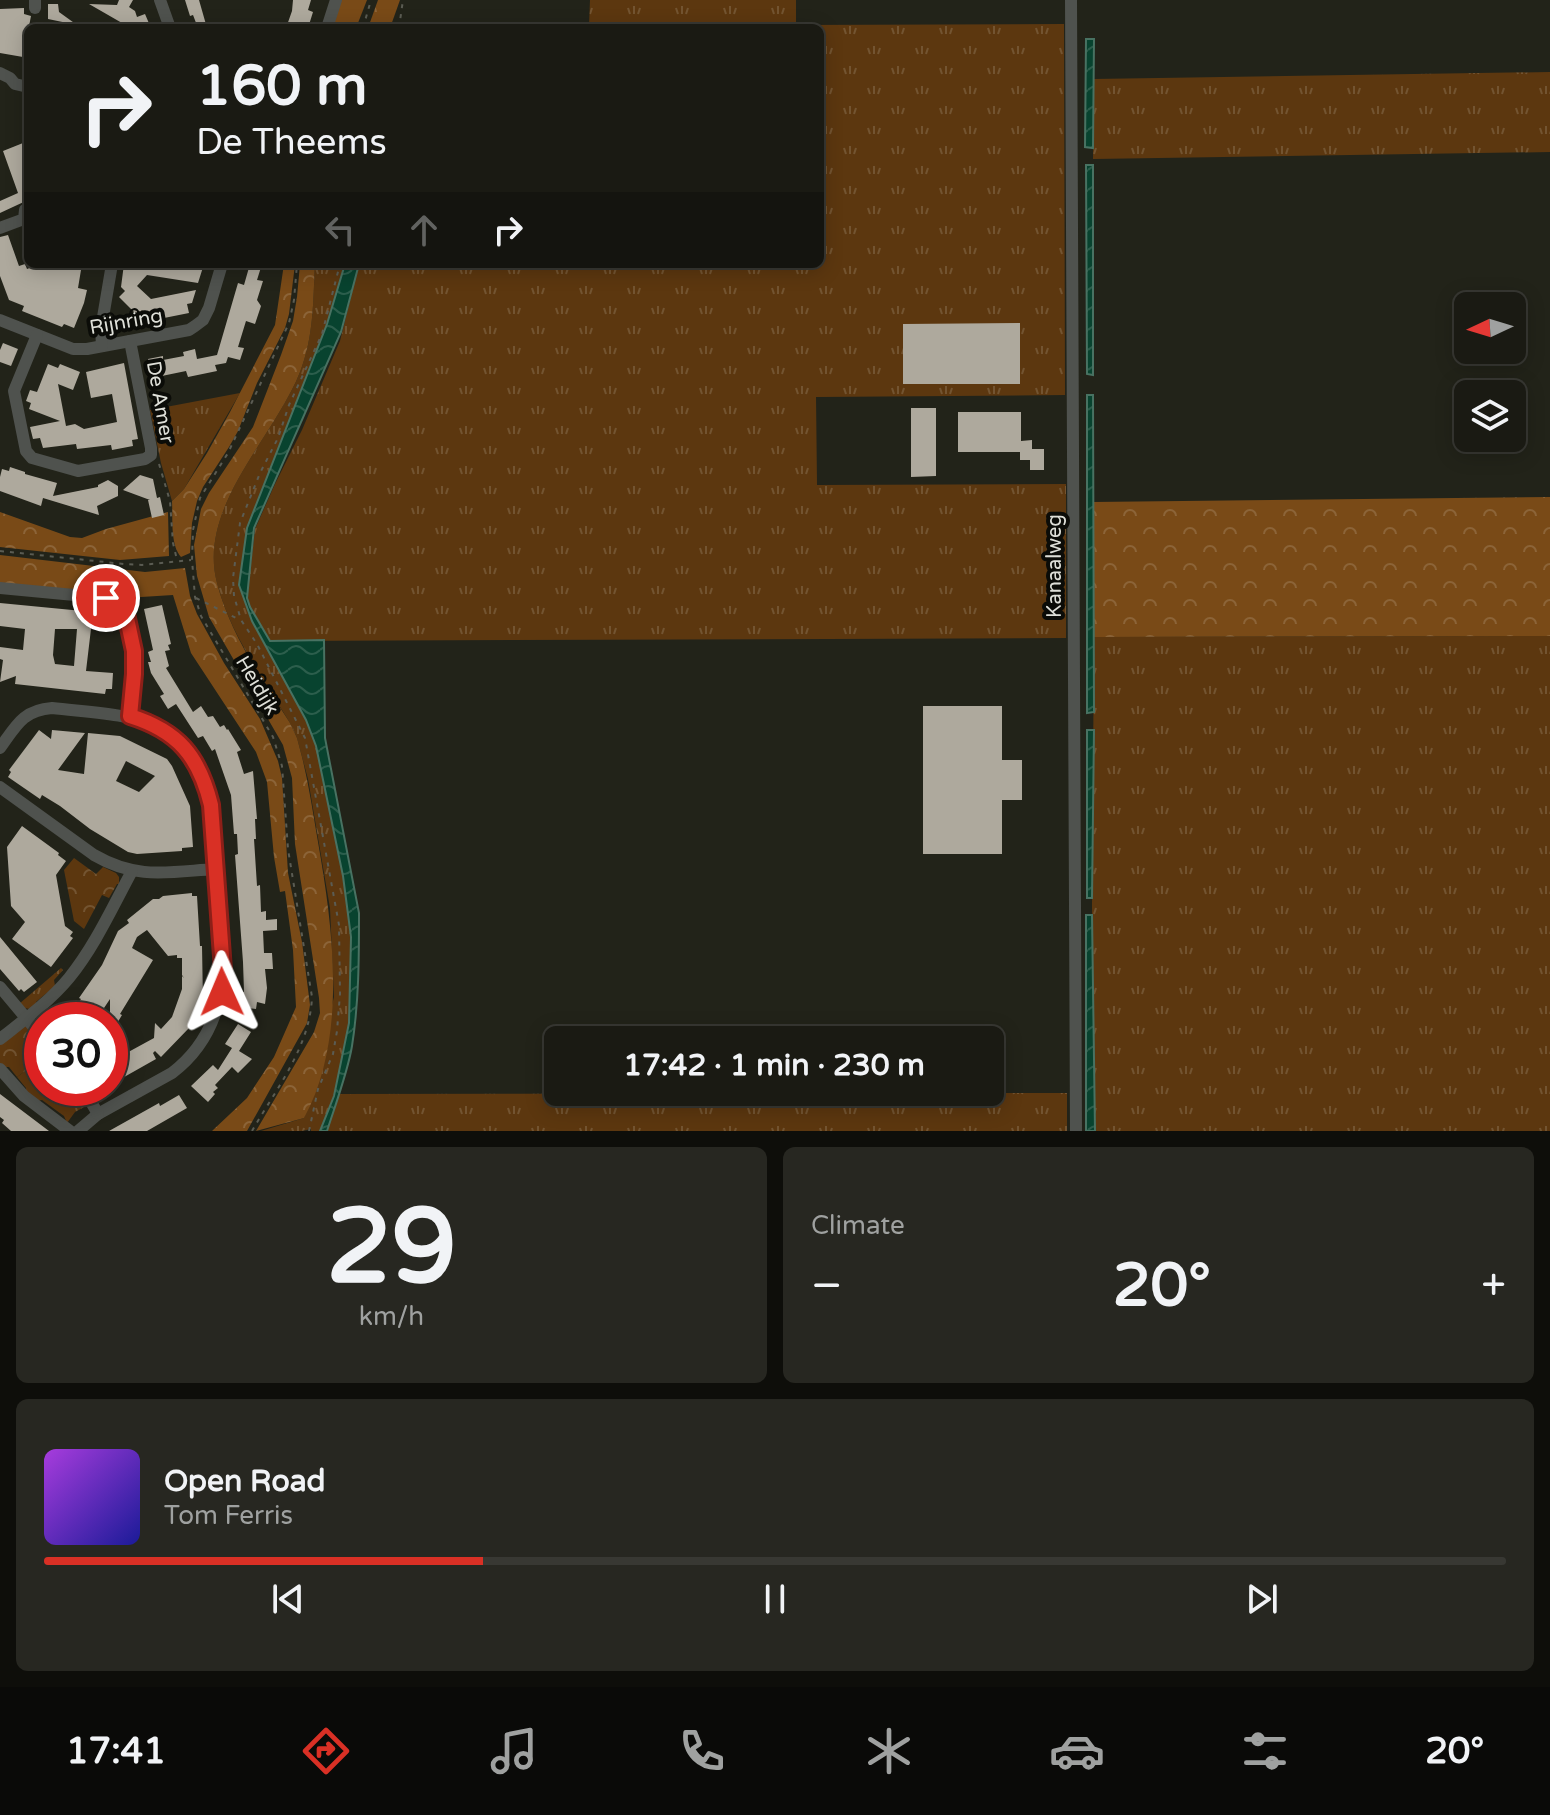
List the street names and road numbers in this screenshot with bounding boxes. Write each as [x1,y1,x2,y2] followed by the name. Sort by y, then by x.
[88,304,165,340] street label: Rijnring
[141,359,179,446] street label: De Amer
[1043,514,1067,618] street label: Kanaalweg
[230,652,284,720] street label: Heidijk

